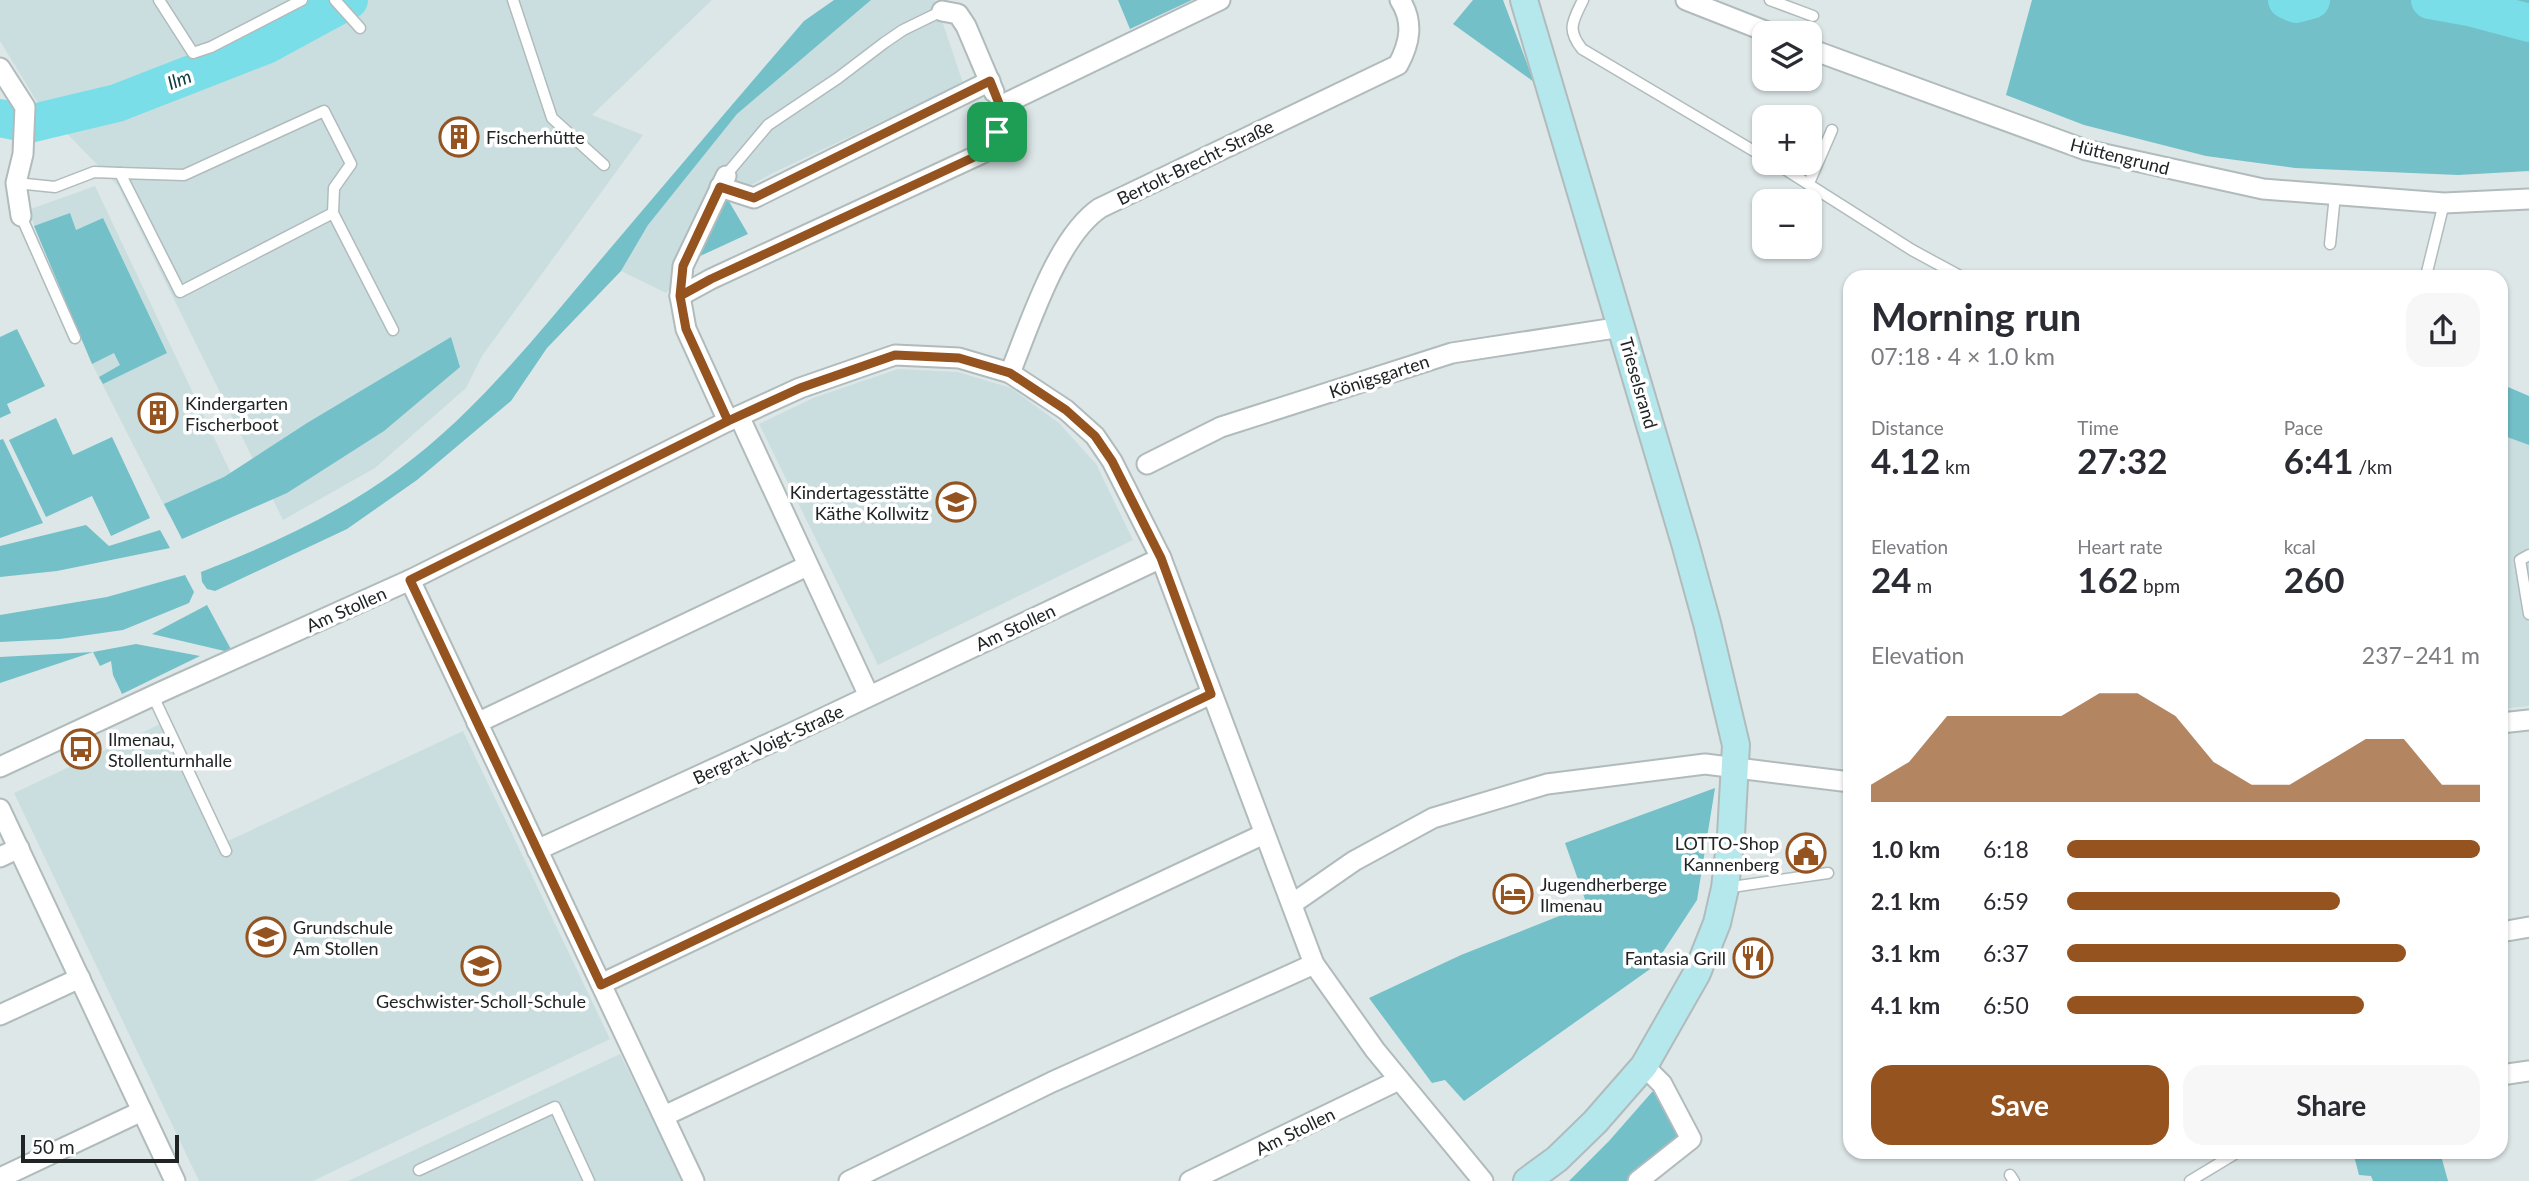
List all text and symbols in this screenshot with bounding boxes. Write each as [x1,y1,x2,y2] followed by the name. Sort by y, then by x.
[1752,21,1822,259] map controls
[1752,21,1822,91] button: layers
[164,64,194,94] water label: Ilm
[967,102,1027,162] pin
[1752,105,1822,175] button: +
[978,113,1016,151] icon: arrive
[1113,115,1277,209] street label: Bertolt-Brecht-Straße
[438,116,480,158] building icon: Fischerhütte
[486,126,585,148] place label: Fischerhütte
[2068,133,2172,179] street label: Hüttengrund
[1752,189,1822,259] button: −
[1871,293,2081,339] text: Morning run
[2406,293,2480,367] button: share
[1615,335,1663,431] street label: Trieselsrand
[1871,342,2055,370] text: 07:18 · 4 × 1.0 km
[1326,350,1432,402] street label: Königsgarten
[137,392,179,434] building icon: Kindergarten Fischerboot
[185,392,288,435] place label: Kindergarten Fischerboot
[1871,416,1944,439] text: Distance
[2077,416,2119,439] text: Time
[2284,416,2323,439] text: Pace
[1871,439,1940,481] text: 4.12
[2077,439,2168,481] text: 27:32
[2284,439,2354,481] text: 6:41
[1940,455,1970,478] text: km
[2354,455,2392,478] text: /km
[790,481,929,524] place label: Kindertagesstätte Käthe Kollwitz
[935,481,977,523] school or university icon: Kindertagesstätte Käthe Kollwitz
[1871,535,1948,558] text: Elevation
[2077,535,2163,558] text: Heart rate
[2284,535,2316,558] text: kcal
[1871,558,1912,600] text: 24
[2077,558,2138,600] text: 162
[2284,558,2345,600] text: 260
[1912,574,1932,597] text: m
[2138,574,2180,597] text: bpm
[302,582,390,636] street label: Am Stollen
[972,599,1058,655] street label: Am Stollen
[1871,641,1964,669] text: Elevation
[2362,641,2480,669] text: 237–241 m
[689,699,847,789] street label: Bergrat-Voigt-Straße
[60,728,102,770] bus stop icon: Ilmenau, Stollenturnhalle
[108,728,232,771] place label: Ilmenau, Stollenturnhalle
[1675,832,1779,875] place label: LOTTO-Shop Kannenberg
[1785,832,1827,874] public building icon: LOTTO-Shop Kannenberg
[1871,835,1940,863] text: 1.0 km
[1983,835,2029,863] text: 6:18
[1492,873,1534,915] hotel icon: Jugendherberge Ilmenau
[1540,873,1667,916] place label: Jugendherberge Ilmenau
[1871,887,1940,915] text: 2.1 km
[1983,887,2029,915] text: 6:59
[245,916,287,958] school or university icon: Grundschule Am Stollen
[293,916,393,959] place label: Grundschule Am Stollen
[1732,937,1774,979] restaurant icon: Fantasia Grill
[1871,939,1940,967] text: 3.1 km
[1983,939,2029,967] text: 6:37
[460,945,502,987] school or university icon: Geschwister-Scholl-Schule
[1625,947,1726,969] place label: Fantasia Grill
[376,990,586,1012] place label: Geschwister-Scholl-Schule
[1871,991,1940,1019] text: 4.1 km
[1983,991,2029,1019] text: 6:50
[1871,1065,2169,1145] button: Save
[2183,1065,2480,1145] button: Share
[1252,1102,1338,1160] street label: Am Stollen
[21,1132,178,1164] scale bar
[32,1135,75,1158] text: 50 m

